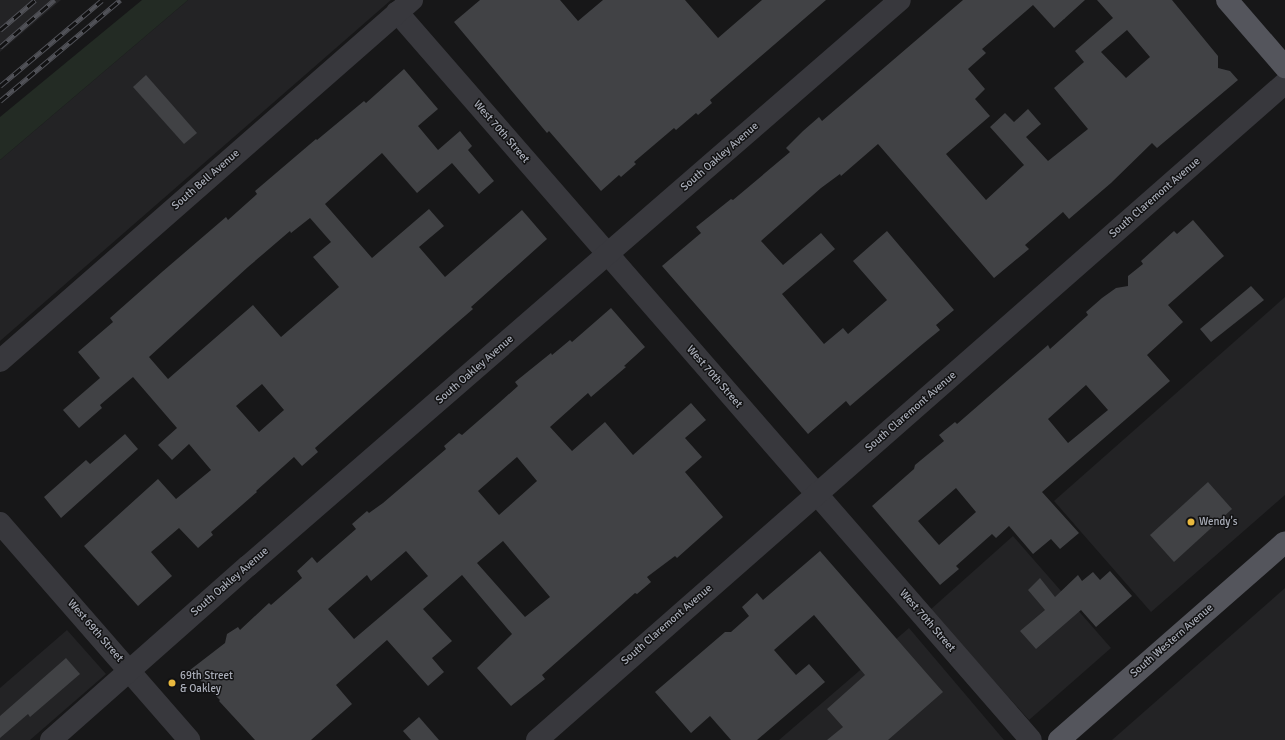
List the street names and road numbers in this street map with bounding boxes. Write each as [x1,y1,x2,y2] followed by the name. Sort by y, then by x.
[470,98,532,166] street label: West 70th Street
[678,120,762,194] street label: South Oakley Avenue
[169,147,243,213] street label: South Bell Avenue
[1107,155,1203,241] street label: South Claremont Avenue
[433,333,517,407] street label: South Oakley Avenue
[683,343,745,411] street label: West 70th Street
[863,369,959,455] street label: South Claremont Avenue
[188,545,272,619] street label: South Oakley Avenue
[619,582,715,668] street label: South Claremont Avenue
[896,587,958,655] street label: West 70th Street
[64,597,126,665] street label: West 69th Street
[1128,601,1216,681] street label: South Western Avenue

